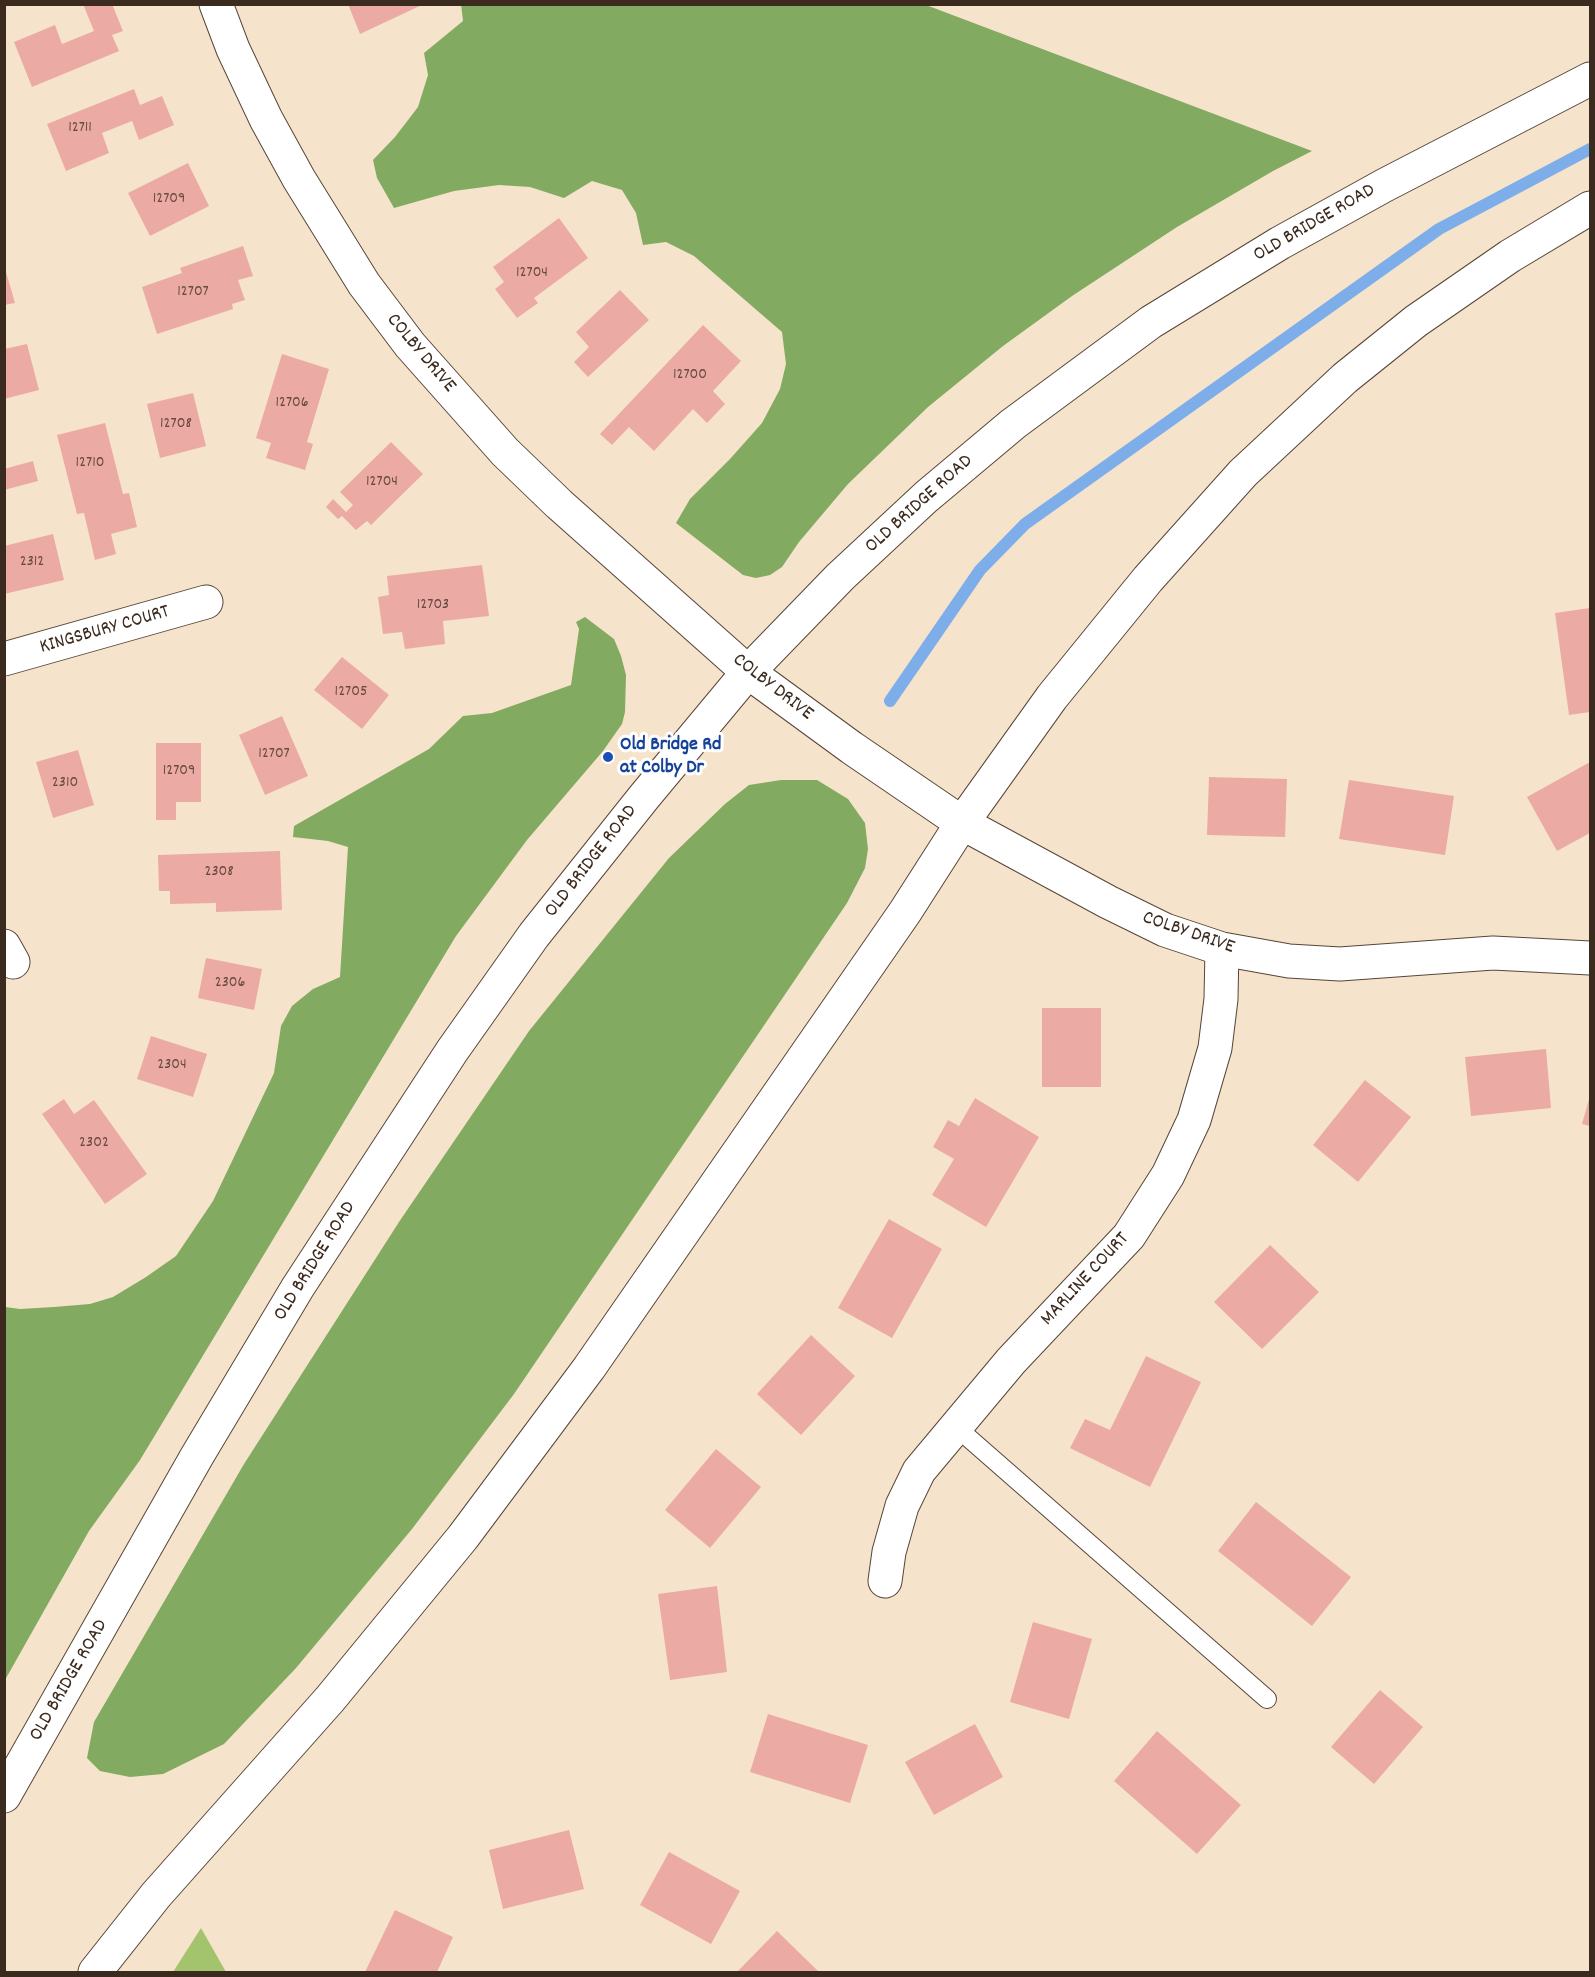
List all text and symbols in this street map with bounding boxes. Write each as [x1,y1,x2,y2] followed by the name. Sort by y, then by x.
[68,119,92,139] house number: 12711
[1250,179,1380,269] street label: OLD BRIDGE ROAD
[153,190,185,210] house number: 12709
[516,264,548,284] house number: 12704
[177,283,209,303] house number: 12707
[380,310,460,398] street label: COLBY DRIVE
[673,366,707,386] house number: 12700
[275,394,309,414] house number: 12706
[160,415,192,435] house number: 12708
[861,450,979,560] street label: OLD BRIDGE ROAD
[76,454,104,474] house number: 12710
[366,473,398,493] house number: 12704
[20,553,44,573] house number: 2312
[417,596,449,616] house number: 12703
[37,601,173,661] street label: KINGSBURY COURT
[727,649,817,727] street label: COLBY DRIVE
[335,683,367,703] house number: 12705
[620,734,721,781] place label: Old Bridge Rd at Colby Dr
[258,745,290,765] house number: 12707
[601,750,615,764] marker: Old Bridge Rd at Colby Dr
[163,762,195,782] house number: 12709
[52,774,78,794] house number: 2310
[541,801,643,923] street label: OLD BRIDGE ROAD
[204,863,234,883] house number: 2308
[1139,907,1237,961] street label: COLBY DRIVE
[215,974,245,994] house number: 2306
[157,1056,187,1076] house number: 2304
[79,1134,109,1154] house number: 2302
[270,1198,362,1326] street label: OLD BRIDGE ROAD
[1037,1228,1135,1332] street label: MARLINE COURT
[25,1616,115,1746] street label: OLD BRIDGE ROAD

